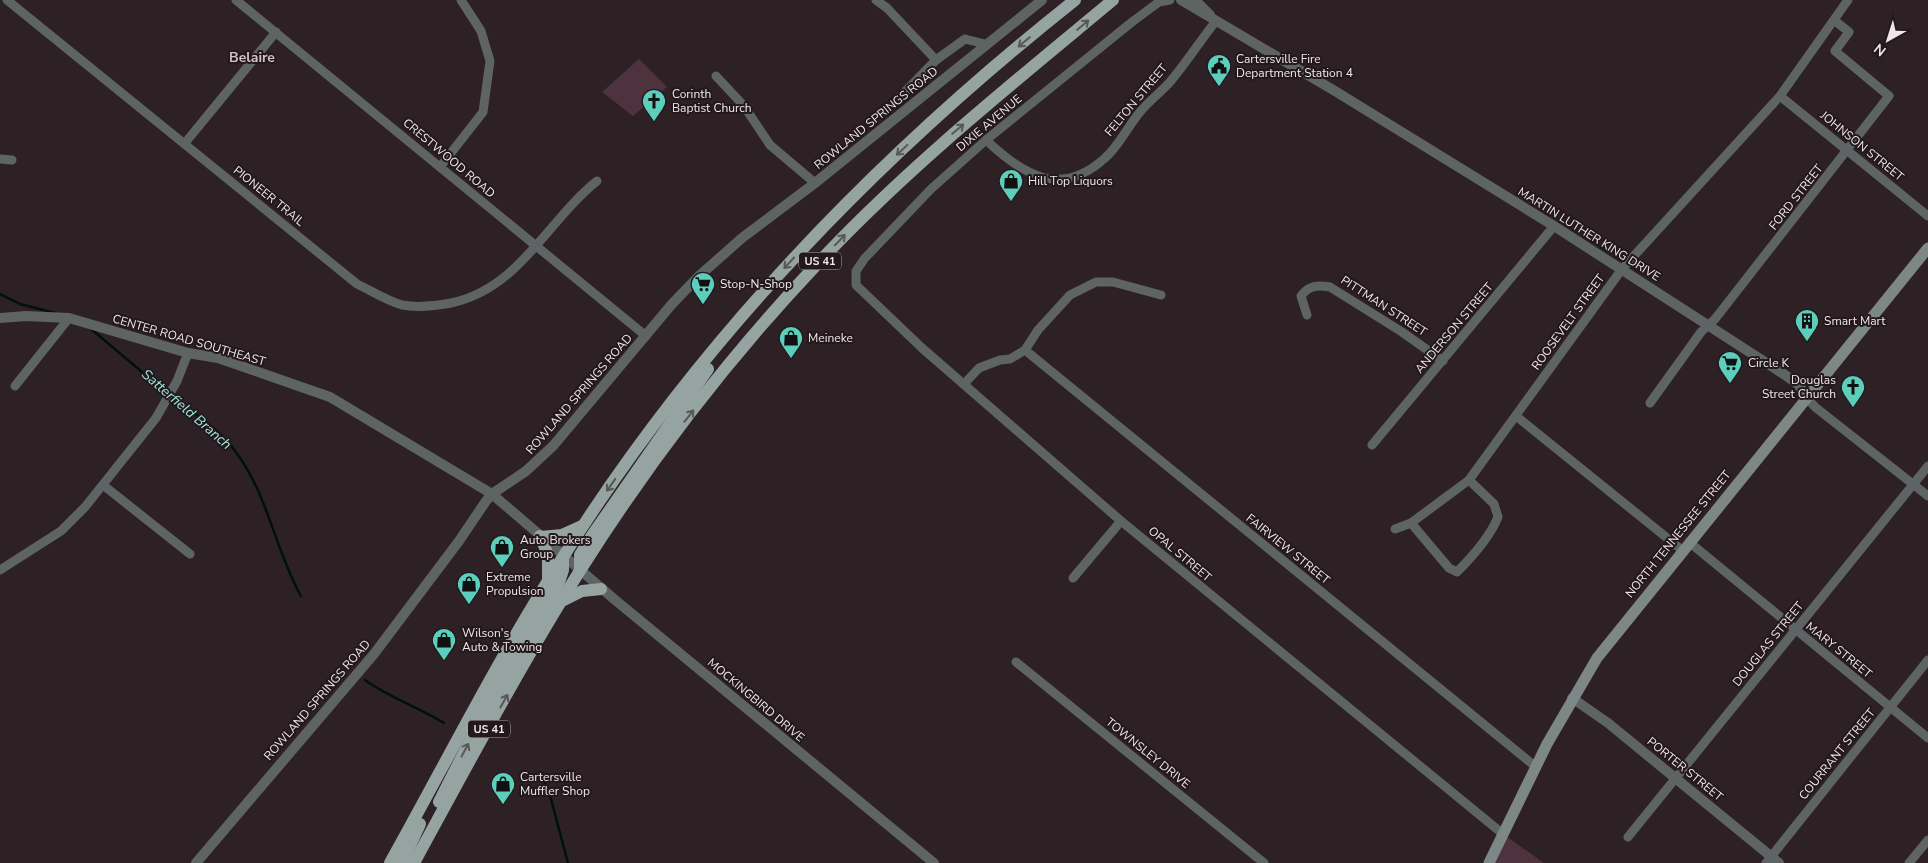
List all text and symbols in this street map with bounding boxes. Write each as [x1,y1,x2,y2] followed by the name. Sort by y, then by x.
[1863,15,1913,65] north arrow
[1077,19,1090,30] one-way arrow
[1017,37,1030,48] one-way arrow
[1870,39,1890,60] text: N
[229,48,275,67] district label: Belaire
[1236,51,1353,81] place label: Cartersville Fire Department Station 4
[1206,53,1232,87] public building icon: Cartersville Fire Department Station 4
[1101,60,1172,140] street label: FELTON STREET
[811,63,941,173] street label: ROWLAND SPRINGS ROAD
[672,86,752,116] place label: Corinth Baptist Church
[641,88,667,122] church icon: Corinth Baptist Church
[953,91,1025,155] street label: DIXIE AVENUE
[1816,107,1908,185] street label: JOHNSON STREET
[400,115,499,201] street label: CRESTWOOD ROAD
[952,123,965,134] one-way arrow
[895,144,908,156] one-way arrow
[1765,160,1827,233] street label: FORD STREET
[230,162,308,230] street label: PIONEER TRAIL
[998,168,1024,202] shop icon: Hill Top Liquors
[1028,173,1113,189] place label: Hill Top Liquors
[1515,184,1663,284] street label: MARTIN LUTHER KING DRIVE
[834,234,846,246] one-way arrow
[799,252,841,270] road number: US 41
[783,257,795,270] one-way arrow
[1528,270,1609,373] street label: ROOSEVELT STREET
[690,271,716,305] supermarket icon: Stop-N-Shop
[1338,272,1431,340] street label: PITTMAN STREET
[720,276,792,292] place label: Stop-N-Shop
[1411,279,1497,377] street label: ANDERSON STREET
[1794,308,1820,342] building icon: Smart Mart
[111,310,268,370] street label: CENTER ROAD SOUTHEAST
[1824,313,1886,329] place label: Smart Mart
[778,325,804,359] shop icon: Meineke
[522,330,636,458] street label: ROWLAND SPRINGS ROAD
[808,330,853,346] place label: Meineke
[1717,350,1743,384] supermarket icon: Circle K
[1748,355,1790,371] place label: Circle K
[138,365,236,454] water label: Satterfield Branch
[1762,372,1836,402] place label: Douglas Street Church
[1840,374,1866,408] church icon: Douglas Street Church
[683,410,694,423] one-way arrow
[1622,466,1735,601] street label: NORTH TENNESSEE STREET
[606,478,616,492] one-way arrow
[1243,510,1334,588] street label: FAIRVIEW STREET
[1145,523,1216,586] street label: OPAL STREET
[520,532,591,562] place label: Auto Brokers Group
[489,534,515,568] shop icon: Auto Brokers Group
[486,569,544,599] place label: Extreme Propulsion
[456,571,482,605] shop icon: Extreme Propulsion
[1729,598,1808,690] street label: DOUGLAS STREET
[1803,618,1876,682] street label: MARY STREET
[462,625,542,655] place label: Wilson's Auto & Towing
[431,627,457,661] shop icon: Wilson's Auto & Towing
[260,636,374,764] street label: ROWLAND SPRINGS ROAD
[704,655,808,745] street label: MOCKINGBIRD DRIVE
[500,694,510,708] one-way arrow
[1795,704,1879,803] street label: COURRANT STREET
[1103,714,1193,792] street label: TOWNSLEY DRIVE
[468,721,510,738] road number: US 41
[1644,733,1727,805] street label: PORTER STREET
[460,742,470,757] one-way arrow
[520,769,590,799] place label: Cartersville Muffler Shop
[490,771,516,805] shop icon: Cartersville Muffler Shop

